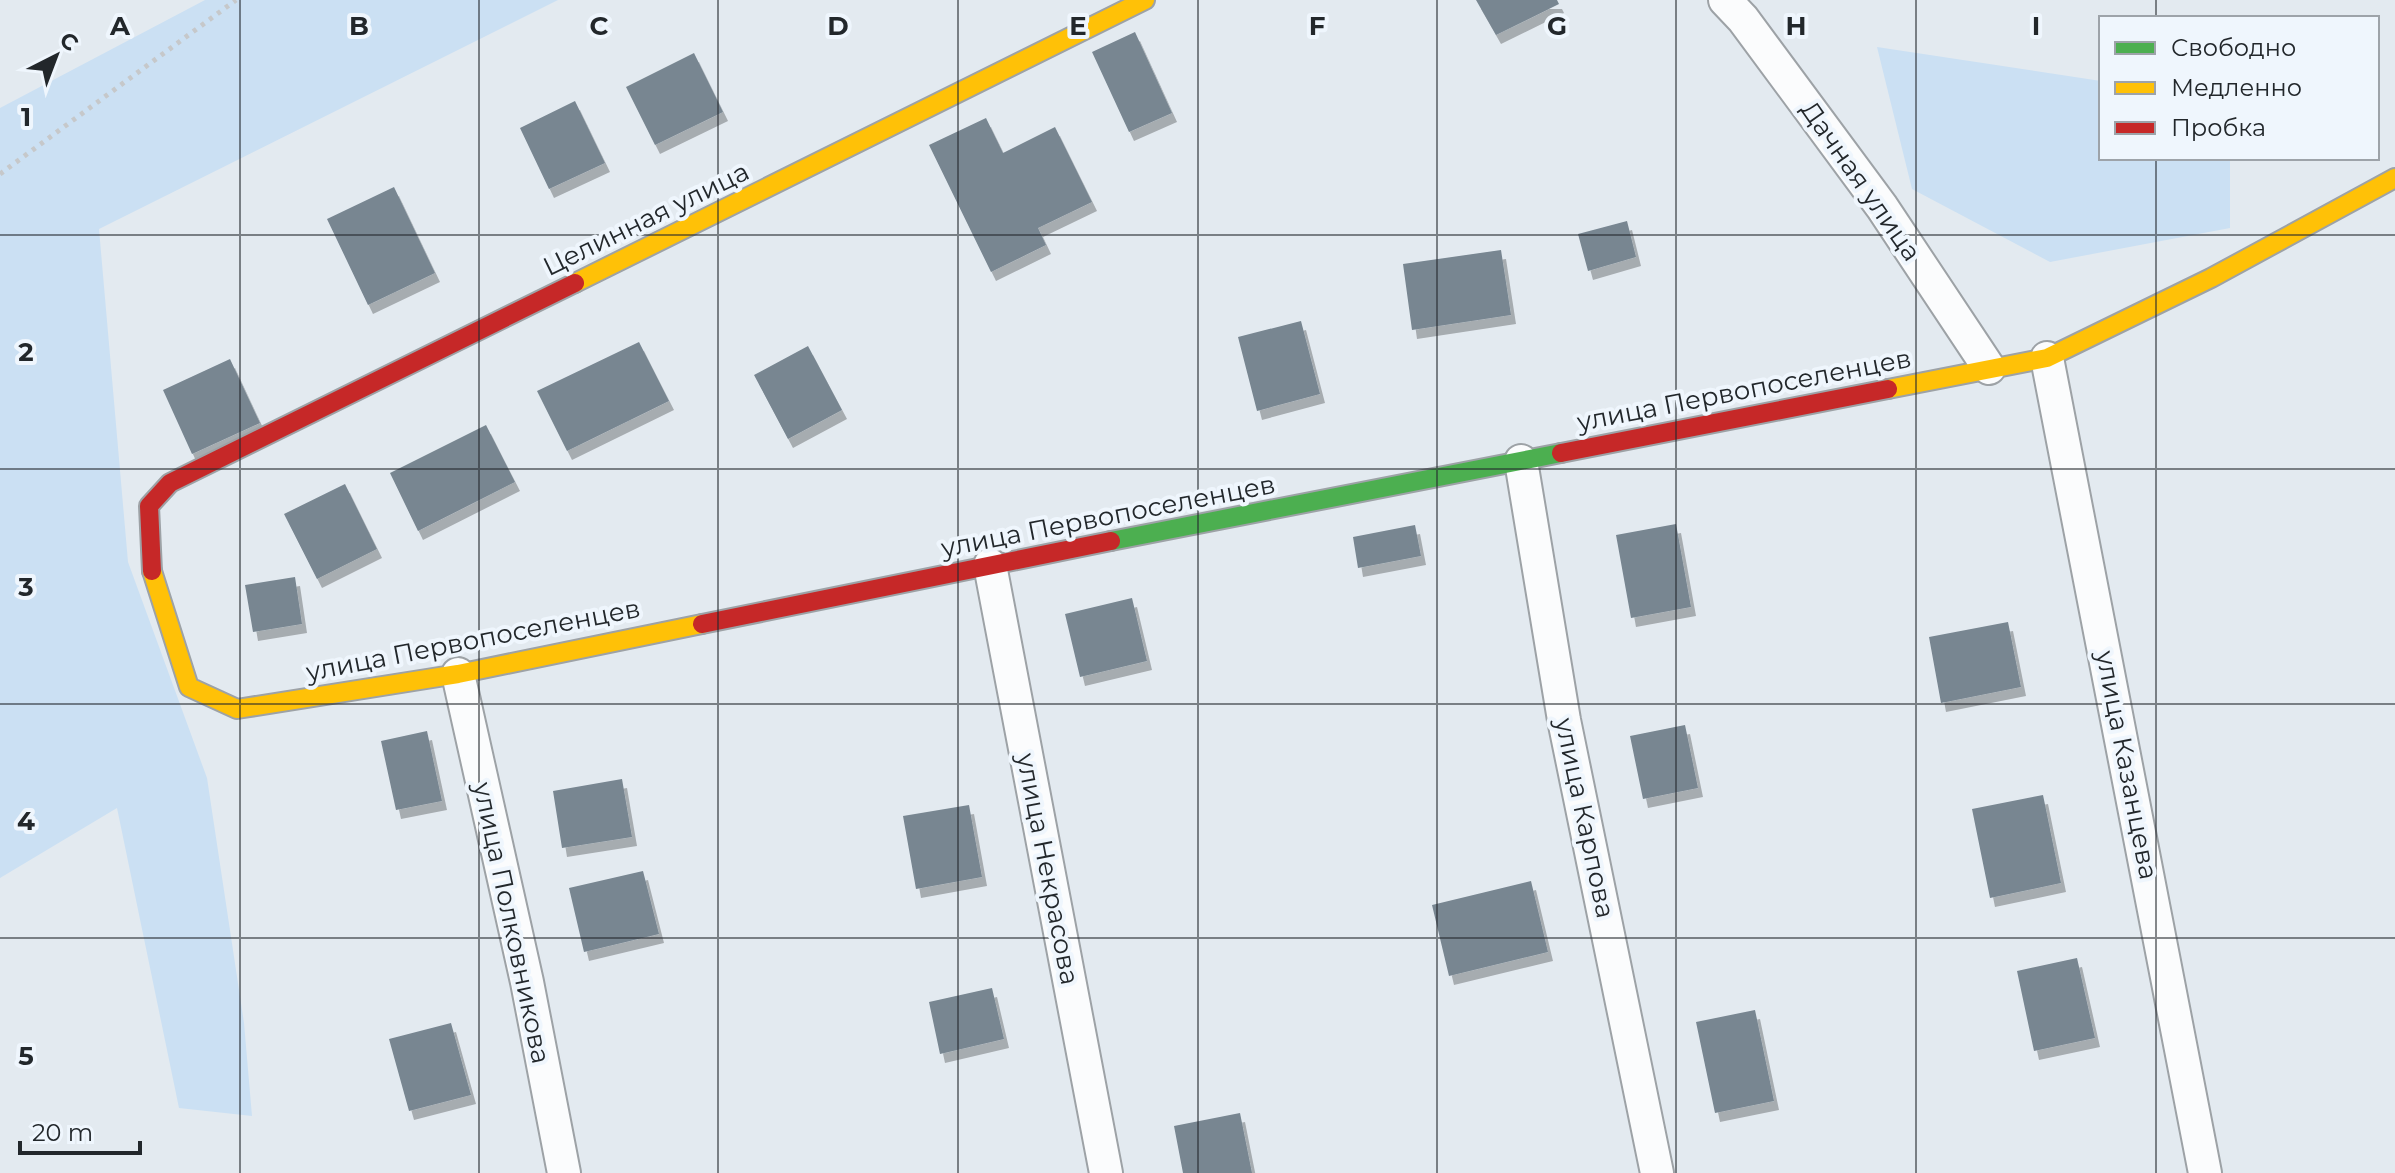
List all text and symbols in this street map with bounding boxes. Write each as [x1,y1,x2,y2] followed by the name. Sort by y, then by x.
[109,10,131,42] text: A
[349,10,369,42] text: B
[590,10,609,42] text: C
[827,10,849,42] text: D
[1069,10,1087,42] text: E
[1309,10,1325,42] text: F
[1547,10,1567,42] text: G
[1785,10,1807,42] text: H
[2032,10,2040,42] text: I
[16,16,96,96] north arrow
[2099,16,2379,160] legend
[54,26,84,57] text: С
[2171,33,2296,62] text: Свободно
[2171,73,2302,102] text: Медленно
[1794,95,1928,267] street label: Дачная улица
[21,101,31,133] text: 1
[2171,113,2266,142] text: Пробка
[538,155,754,283] street label: Целинная улица
[18,336,34,368] text: 2
[1573,342,1914,438] street label: улица Первопоселенцев
[937,468,1278,564] street label: улица Первопоселенцев
[17,571,34,603] text: 3
[302,592,643,688] street label: улица Первопоселенцев
[2089,647,2165,882] street label: улица Казанцева
[1548,714,1622,921] street label: улица Карпова
[1010,749,1086,988] street label: улица Некрасова
[466,778,557,1067] street label: улица Полковникова
[17,805,35,837] text: 4
[18,1040,34,1072] text: 5
[20,1105,140,1155] scale bar
[32,1118,93,1147] text: 20 m

